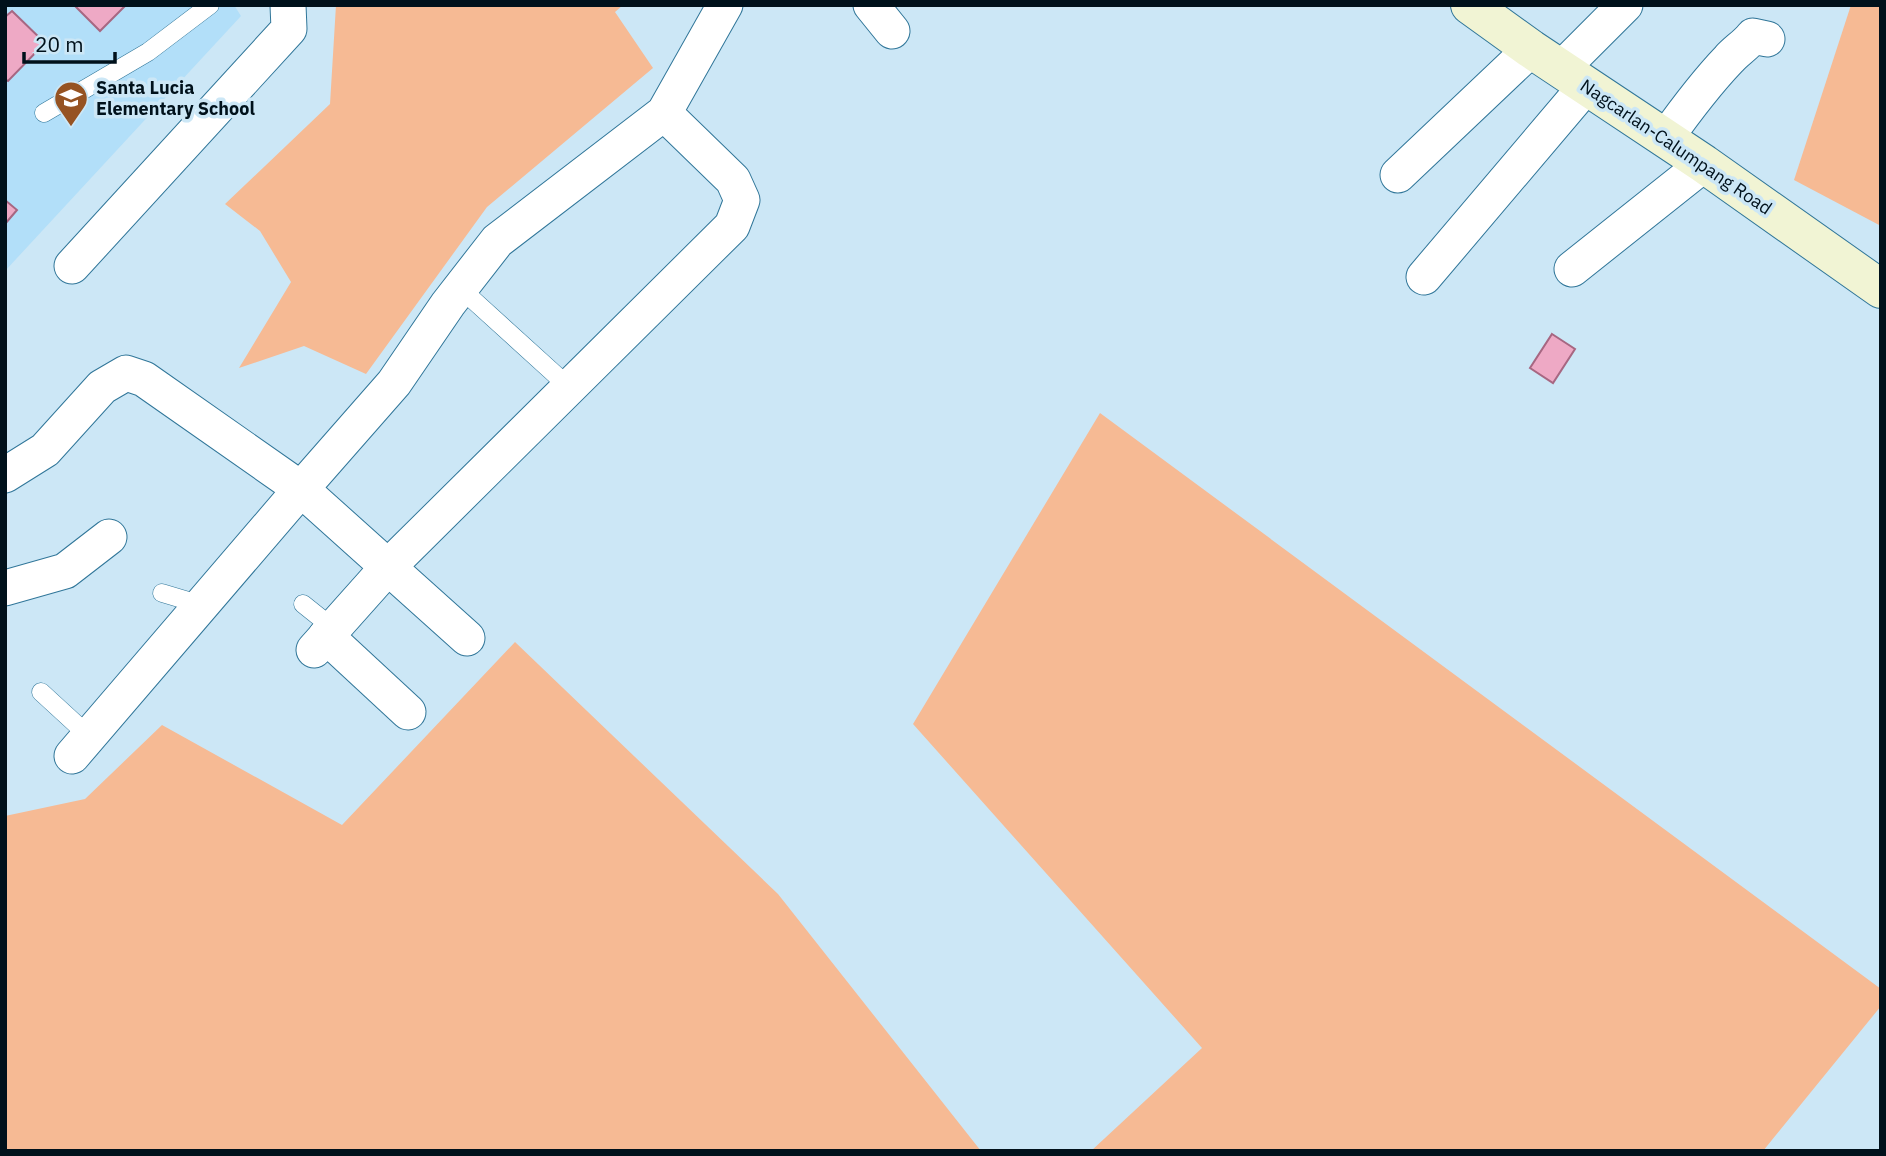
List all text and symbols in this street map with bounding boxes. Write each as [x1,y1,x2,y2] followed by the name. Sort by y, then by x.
[24,21,116,65] scale bar
[35,30,84,58] text: 20 m
[1576,74,1776,219] street label: Nagcarlan-Calumpang Road
[96,76,255,120] place label: Santa Lucia Elementary School
[52,79,90,128] school or university icon: Santa Lucia Elementary School

